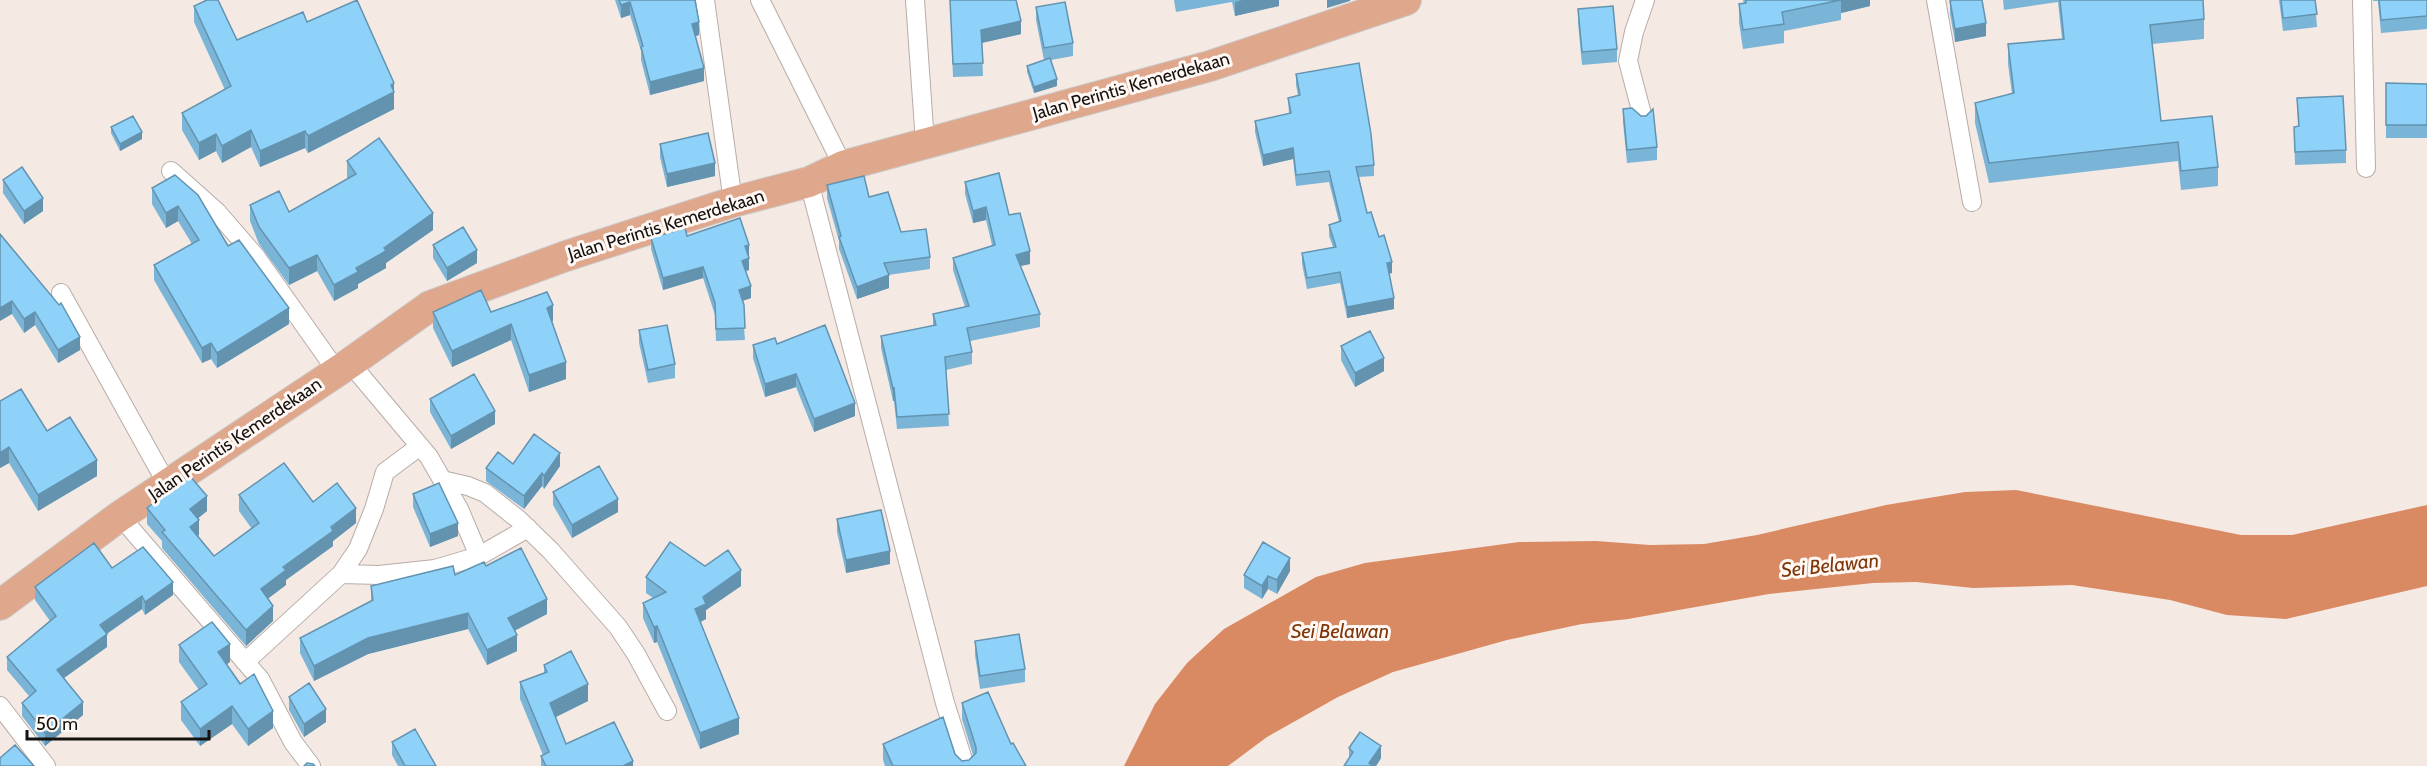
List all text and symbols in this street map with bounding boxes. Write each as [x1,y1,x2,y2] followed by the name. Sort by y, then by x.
[1029,47,1232,125] street label: Jalan Perintis Kemerdekaan
[564,185,767,266] street label: Jalan Perintis Kemerdekaan
[143,373,326,506] street label: Jalan Perintis Kemerdekaan
[1780,548,1880,582] water label: Sei Belawan
[1291,619,1389,643] water label: Sei Belawan
[27,703,208,741] scale bar
[36,713,78,735] text: 50 m

